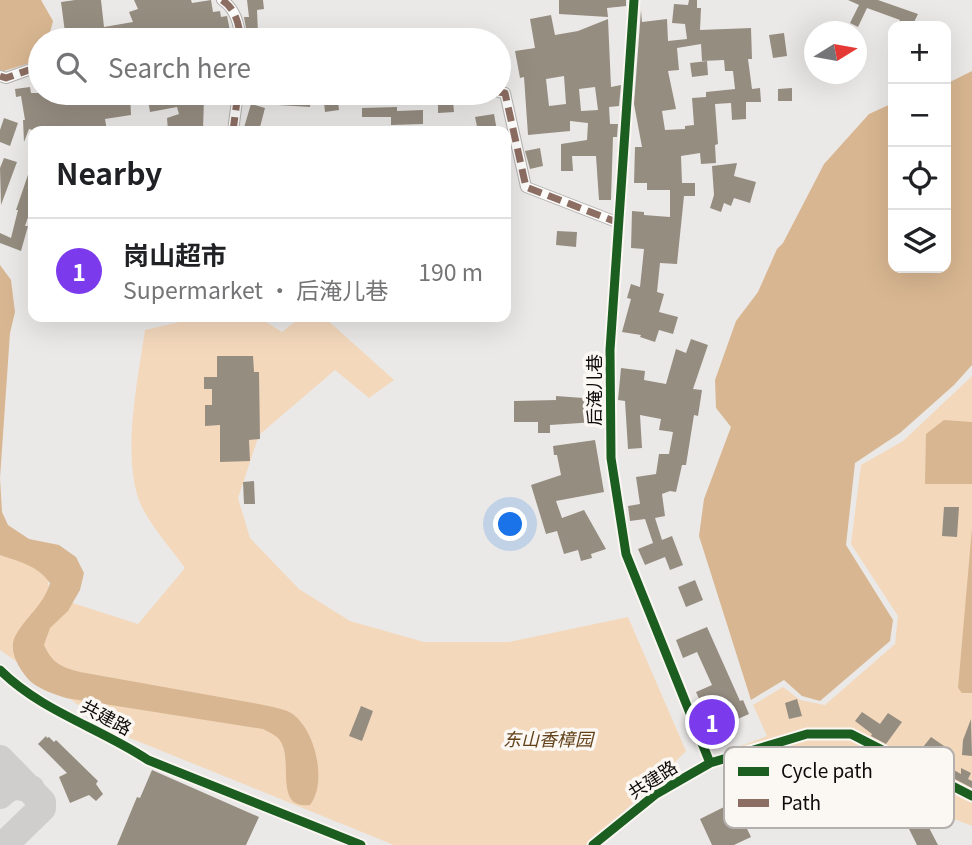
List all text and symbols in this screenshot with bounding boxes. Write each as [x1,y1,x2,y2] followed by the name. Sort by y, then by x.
[804,21,867,84] north arrow
[888,21,951,273] map controls
[888,21,951,84] button: +
[28,28,511,105] search box
[52,48,90,86] icon: search
[108,48,251,85] text: Search here
[888,84,951,147] button: −
[888,147,951,210] button: locate
[56,150,162,194] text: Nearby
[888,210,951,273] button: layers
[123,235,227,272] text: 岗山超市
[72,254,86,288] text: 1
[418,254,483,288] text: 190 m
[123,272,388,306] text: Supermarket · 后淹儿巷
[580,354,606,426] street label: 后淹儿巷
[493,507,527,541] your location
[77,692,137,740] street label: 共建路
[689,696,735,748] pin: 1
[503,725,596,751] park label: 东山香樟园
[724,747,954,828] legend
[622,753,682,804] street label: 共建路
[781,756,873,783] text: Cycle path
[781,788,821,815] text: Path

